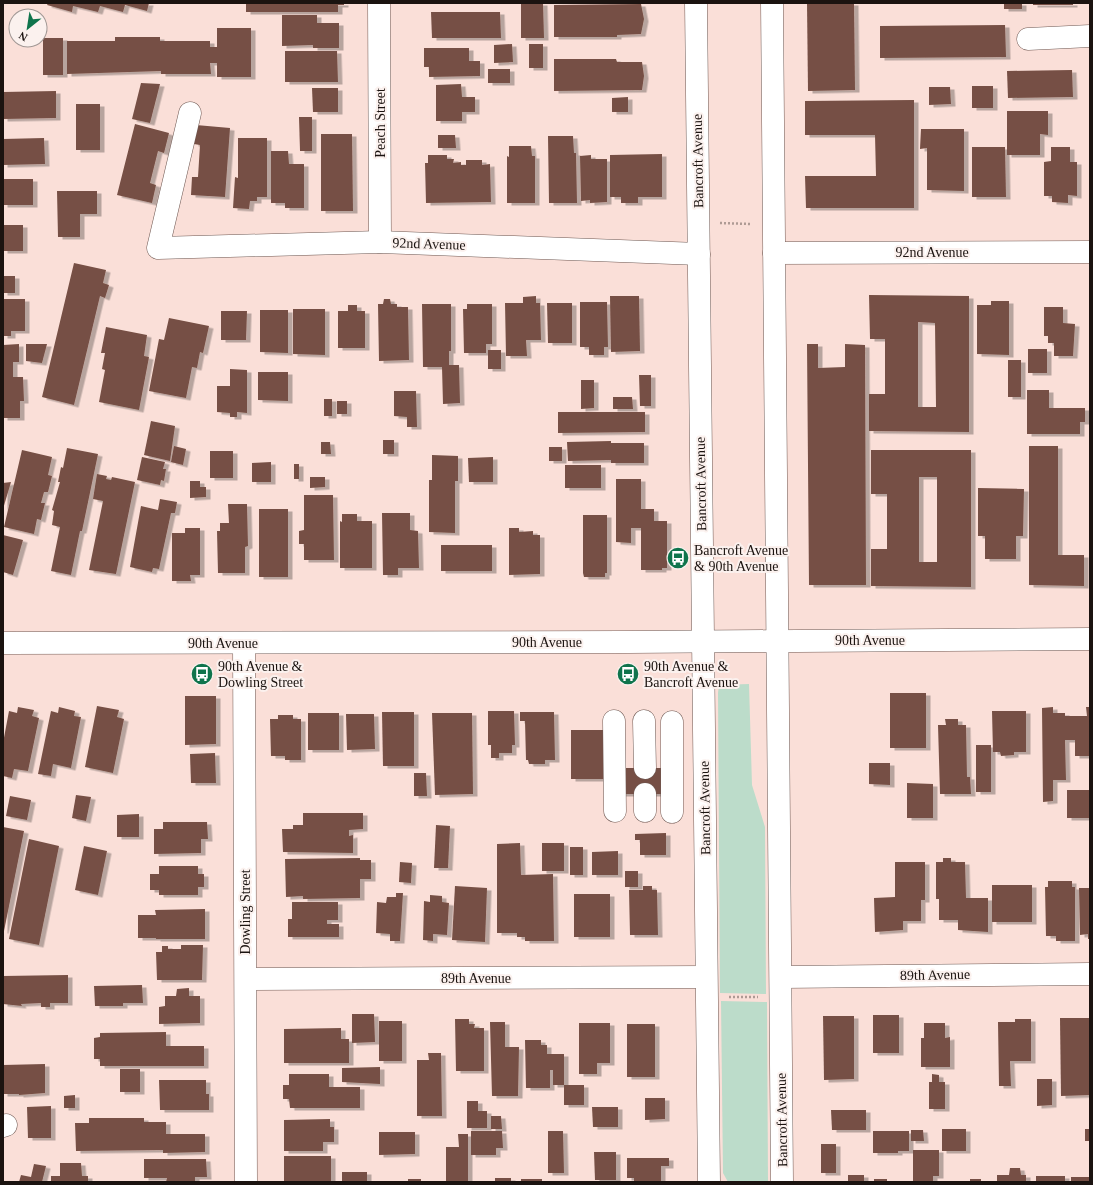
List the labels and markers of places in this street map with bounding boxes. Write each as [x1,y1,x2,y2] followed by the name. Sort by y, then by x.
[694,543,788,574] place label: Bancroft Avenue & 90th Avenue
[665,545,691,571] bus stop icon: Bancroft Avenue & 90th Avenue
[218,659,303,690] place label: 90th Avenue & Dowling Street
[644,659,738,690] place label: 90th Avenue & Bancroft Avenue
[189,661,215,687] bus stop icon: 90th Avenue & Dowling Street
[615,661,641,687] bus stop icon: 90th Avenue & Bancroft Avenue

